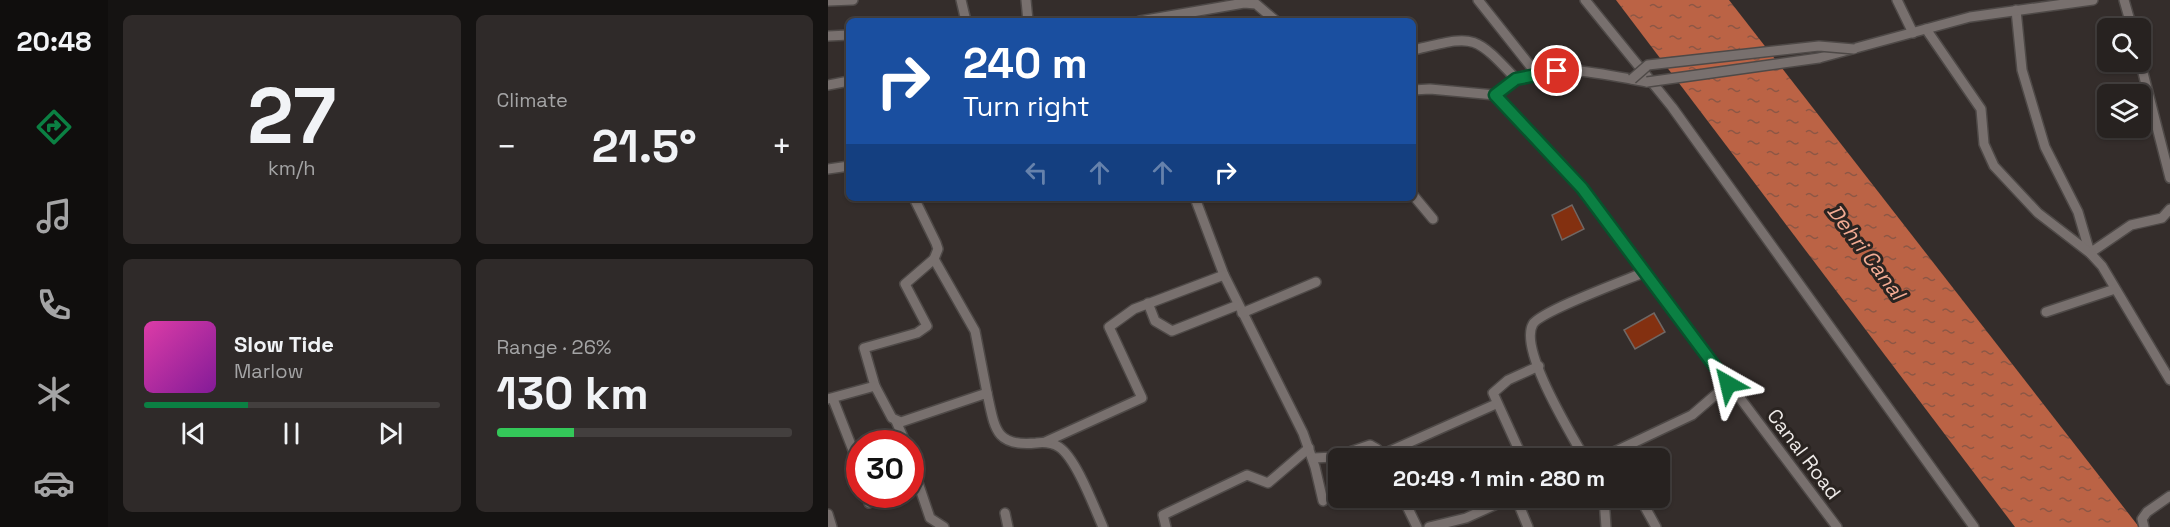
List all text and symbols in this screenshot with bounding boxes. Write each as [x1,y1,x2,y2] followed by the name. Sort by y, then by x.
[2097,18,2151,138] map controls
[2097,18,2151,72] button: search
[17,24,91,59] text: 20:48
[963,37,1088,90] text: 240 m
[864,42,942,120] icon: right
[1531,45,1582,96] pin
[1540,54,1573,87] icon: arrive
[247,66,336,166] text: 27
[2097,84,2151,138] button: layers
[497,87,568,113] text: Climate
[963,89,1090,124] text: Turn right
[33,106,75,148] icon: directions
[592,118,697,175] text: 21.5°
[497,126,517,168] text: −
[772,126,792,168] text: +
[268,155,316,181] text: km/h
[1020,156,1053,189] icon: left
[1083,156,1116,189] icon: ahead
[1146,156,1179,189] icon: ahead
[1209,156,1242,189] icon: right
[33,195,75,237] icon: music
[1822,198,1913,307] water label: Dehri Canal
[33,284,75,326] icon: phone
[234,330,334,358] text: Slow Tide
[497,334,611,360] text: Range · 26%
[1696,352,1760,416] position arrow
[234,358,303,384] text: Marlow
[497,365,649,422] text: 130 km
[33,373,75,415] icon: climate
[1761,403,1847,505] street label: Canal Road
[177,417,210,450] icon: previous
[275,417,308,450] icon: pause
[374,417,407,450] icon: next
[846,430,924,508] speed limit sign: 30
[33,462,75,504] icon: car
[1393,464,1605,492] text: 20:49 · 1 min · 280 m

